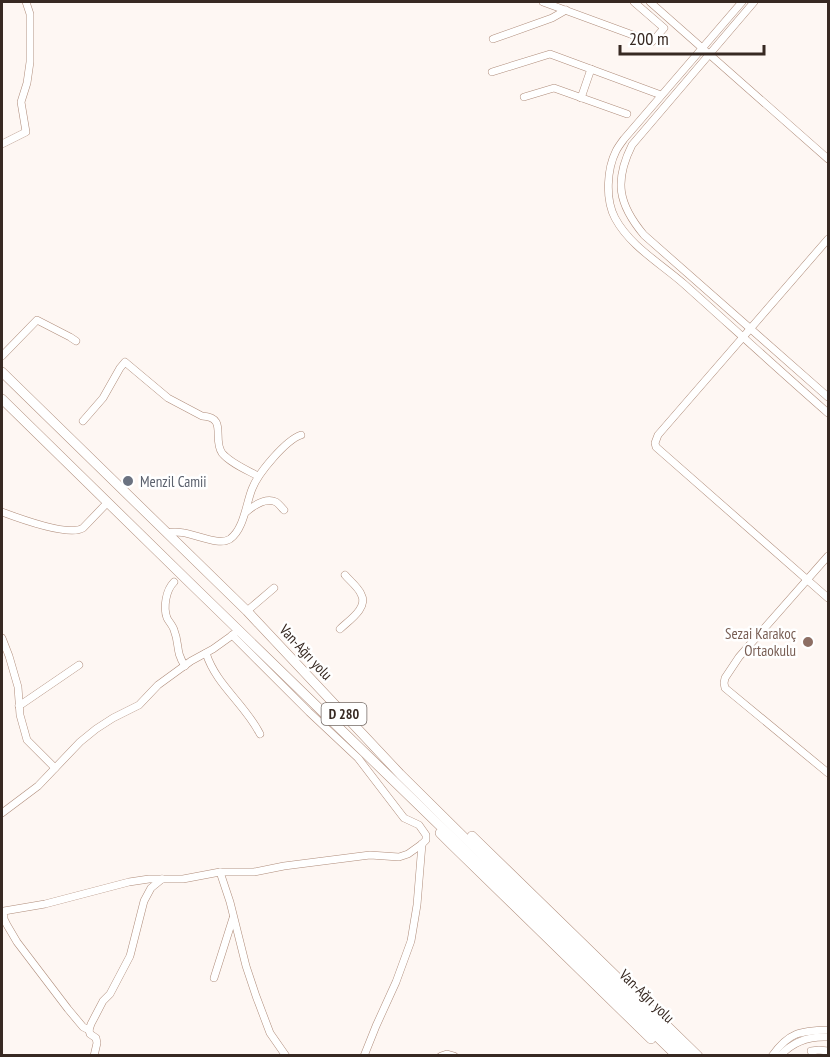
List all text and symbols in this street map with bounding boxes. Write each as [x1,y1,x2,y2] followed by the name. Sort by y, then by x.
[620,18,764,56] scale bar
[629,27,669,50] text: 200 m
[140,472,207,491] place label: Menzil Camii
[121,474,135,488] marker: Menzil Camii
[275,619,337,684] street label: Van-Ağrı yolu
[725,624,797,660] place label: Sezai Karakoç Ortaokulu
[801,635,815,649] marker: Sezai Karakoç Ortaokulu
[322,703,366,725] road number: D 280
[615,964,678,1027] street label: Van-Ağrı yolu

